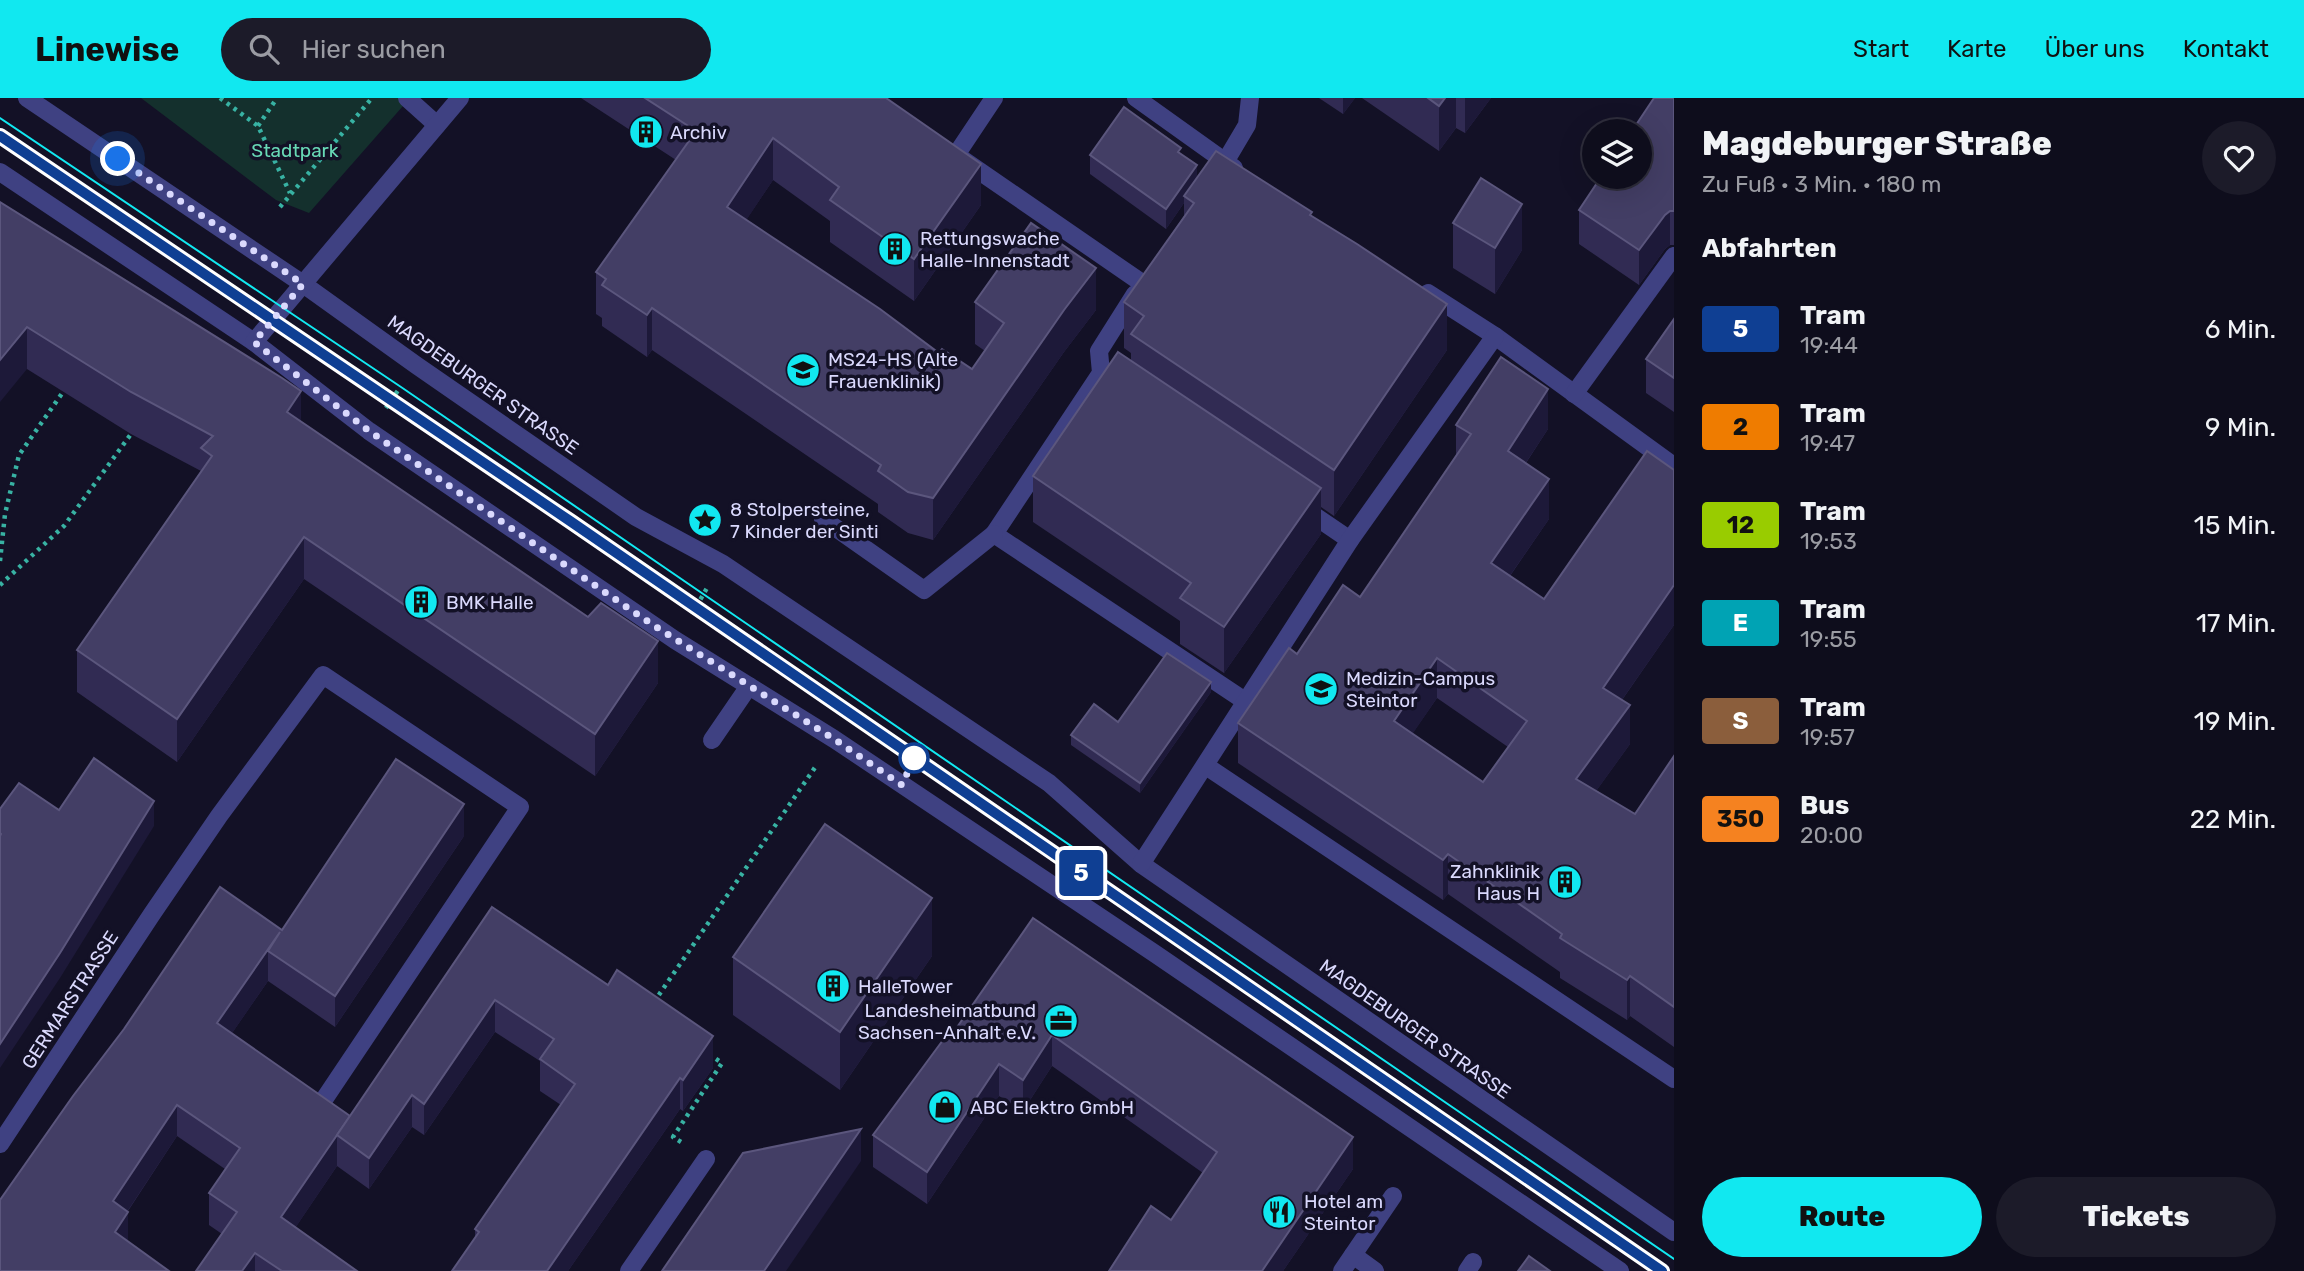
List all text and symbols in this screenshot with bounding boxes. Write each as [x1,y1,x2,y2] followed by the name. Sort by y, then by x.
[221,18,711,81] search box
[35,30,179,69] text: Linewise
[245,30,283,68] icon: search
[301,34,446,65] text: Hier suchen
[1853,35,1909,63] text: Start
[1947,35,2007,63] text: Karte
[2045,35,2145,63] text: Über uns
[2183,35,2269,63] text: Kontakt
[627,113,665,151] building icon: Archiv
[1582,119,1652,189] map controls
[1582,119,1652,189] button: layers
[670,121,727,144] place label: Archiv
[2202,121,2276,195] button: heart
[1702,124,2052,163] text: Magdeburger Straße
[251,139,339,162] park label: Stadtpark
[100,141,135,176] your location
[1702,170,1941,198] text: Zu Fuß · 3 Min. · 180 m
[920,227,1070,272] place label: Rettungswache Halle-Innenstadt
[876,230,914,268] building icon: Rettungswache Halle-Innenstadt
[1702,233,1837,264] text: Abfahrten
[1800,300,1866,331] text: Tram
[383,310,583,460] street label: MAGDEBURGER STRASSE
[2205,314,2276,345] text: 6 Min.
[1733,315,1748,343] text: 5
[1800,331,1858,359] text: 19:44
[828,348,958,393] place label: MS24-HS (Alte Frauenklinik)
[784,351,822,389] school or university icon: MS24-HS (Alte Frauenklinik)
[1800,398,1866,429] text: Tram
[2205,412,2276,443] text: 9 Min.
[1733,413,1748,441] text: 2
[1800,429,1855,457] text: 19:47
[1800,496,1866,527] text: Tram
[730,498,879,543] place label: 8 Stolpersteine, 7 Kinder der Sinti
[686,501,724,539] place icon: 8 Stolpersteine, 7 Kinder der Sinti
[2194,510,2276,541] text: 15 Min.
[1727,511,1754,539] text: 12
[1800,527,1857,555] text: 19:53
[402,583,440,621] building icon: BMK Halle
[446,591,534,614] place label: BMK Halle
[1800,594,1866,625] text: Tram
[2196,608,2276,639] text: 17 Min.
[1733,609,1748,637] text: E
[1800,625,1857,653] text: 19:55
[1346,667,1495,712] place label: Medizin-Campus Steintor
[1302,670,1340,708] school or university icon: Medizin-Campus Steintor
[1800,692,1866,723] text: Tram
[2194,706,2276,737] text: 19 Min.
[1733,707,1748,735] text: S
[1800,723,1855,751] text: 19:57
[899,743,929,773] unlabelled marker
[1800,790,1849,821] text: Bus
[2190,804,2276,835] text: 22 Min.
[1717,805,1764,833] text: 350
[1800,821,1863,849] text: 20:00
[1058,850,1104,896] line badge: 5
[1073,859,1089,887] text: 5
[1450,860,1540,905] place label: Zahnklinik Haus H
[1546,863,1584,901] building icon: Zahnklinik Haus H
[17,927,123,1073] street label: GERMARSTRASSE
[1315,954,1515,1104] street label: MAGDEBURGER STRASSE
[814,967,852,1005] building icon: HalleTower
[858,975,954,998] place label: HalleTower
[858,999,1036,1044] place label: Landesheimatbund Sachsen-Anhalt e.V.
[1042,1002,1080,1040] office icon: Landesheimatbund Sachsen-Anhalt e.V.
[926,1088,964,1126] shop icon: ABC Elektro GmbH
[970,1096,1134,1119] place label: ABC Elektro GmbH
[1702,1177,1982,1257] button: Route
[1996,1177,2276,1257] button: Tickets
[1304,1190,1383,1235] place label: Hotel am Steintor
[1260,1193,1298,1231] restaurant icon: Hotel am Steintor

